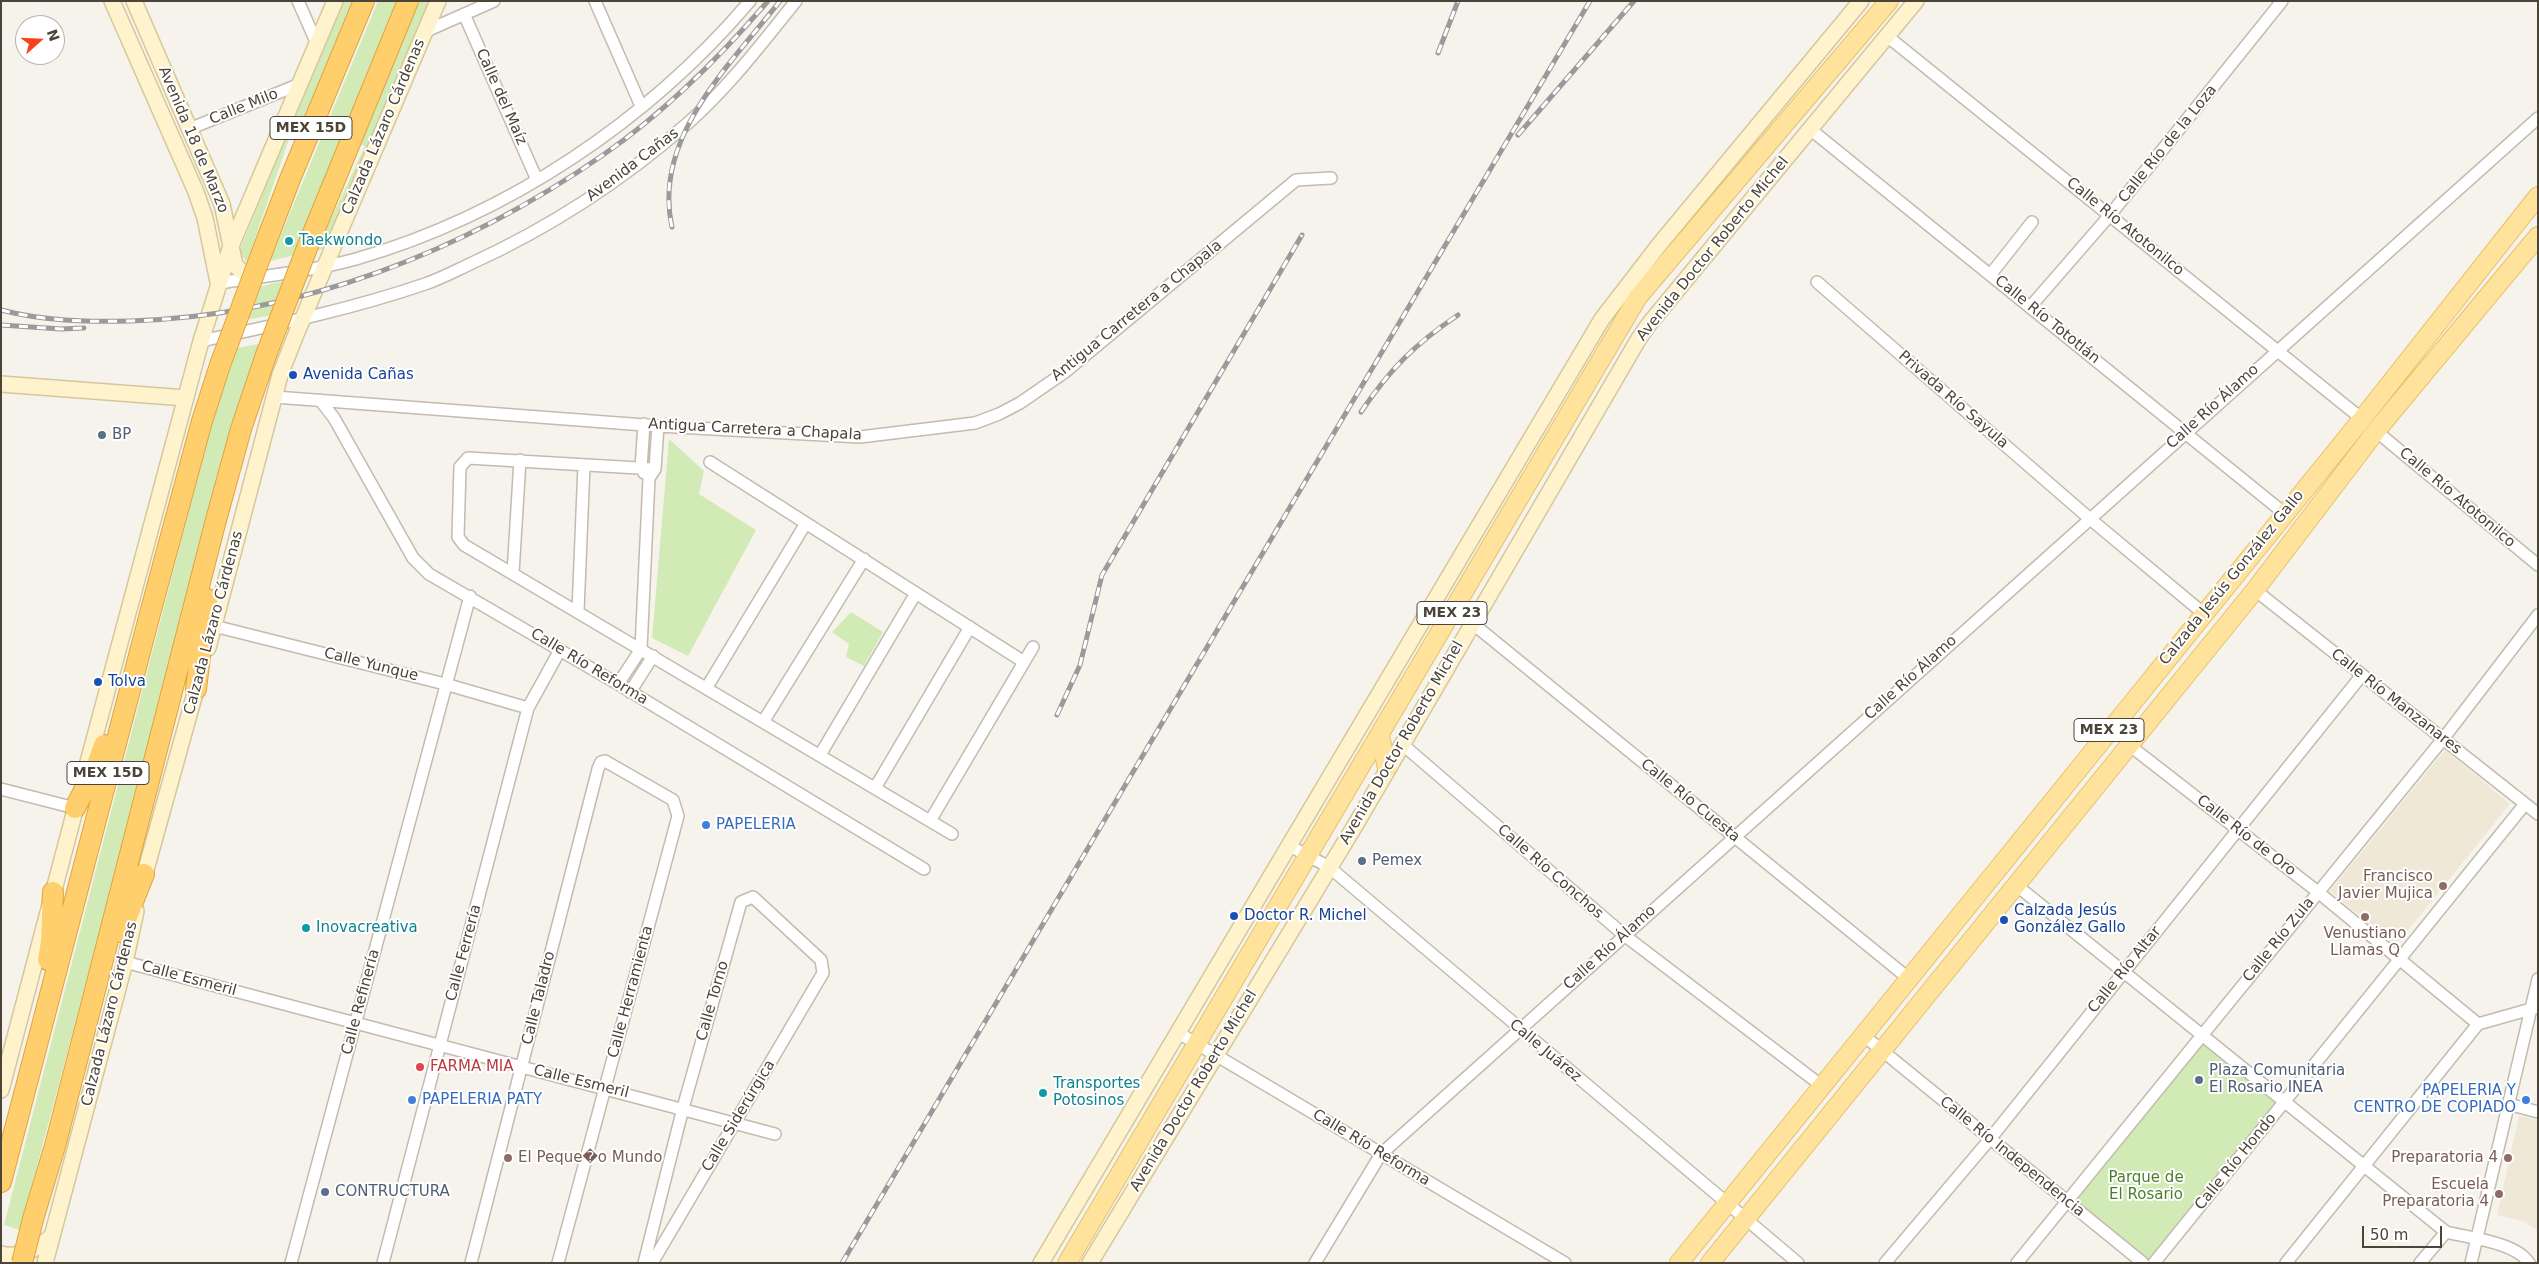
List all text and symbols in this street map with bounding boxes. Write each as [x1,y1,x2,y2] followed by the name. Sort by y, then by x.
[15,15,65,65] north arrow
[44,27,63,43] text: N
[339,36,429,218] street label: Calzada Lázaro Cárdenas
[472,46,530,148] street label: Calle del Maíz
[154,64,232,216] street label: Avenida 18 de Marzo
[2115,81,2221,207] street label: Calle Río de la Loza
[207,85,281,129] street label: Calle Milo
[270,116,352,140] road number: MEX 15D
[583,124,683,206] street label: Avenida Cañas
[1633,153,1793,345] street label: Avenida Doctor Roberto Michel
[2063,174,2187,280] street label: Calle Río Atotonilco
[299,232,382,250] place label: Taekwondo
[283,235,295,247] marker: Taekwondo
[1048,237,1226,385] street label: Antigua Carretera a Chapala
[1991,272,2103,368] street label: Calle Río Tototlán
[1894,347,2012,453] street label: Privada Río Sayula
[2163,361,2263,453] street label: Calle Río Álamo
[303,366,414,384] place label: Avenida Cañas
[287,369,299,381] marker: Avenida Cañas
[648,415,862,445] street label: Antigua Carretera a Chapala
[112,426,131,444] place label: BP
[96,429,108,441] marker: BP
[2395,444,2519,552] street label: Calle Río Atotonilco
[2156,487,2308,669] street label: Calzada Jesús González Gallo
[181,529,247,717] street label: Calzada Lázaro Cárdenas
[1417,602,1487,624] road number: MEX 23
[527,625,651,709] street label: Calle Río Reforma
[1861,632,1961,724] street label: Calle Río Álamo
[1336,638,1468,848] street label: Avenida Doctor Roberto Michel
[322,645,420,685] street label: Calle Yunque
[2327,645,2465,759] street label: Calle Río Manzanares
[108,673,146,691] place label: Tolva
[92,676,104,688] marker: Tolva
[2074,718,2144,742] road number: MEX 23
[1637,755,1743,847] street label: Calle Río Cuesta
[67,761,149,784] road number: MEX 15D
[2193,792,2299,880] street label: Calle Río de Oro
[716,816,796,834] place label: PAPELERIA
[700,819,712,831] marker: PAPELERIA
[1493,821,1607,923] street label: Calle Río Conchos
[1372,852,1422,870] place label: Pemex
[1356,855,1368,867] marker: Pemex
[2338,868,2433,903] place label: Francisco Javier Mujica
[2437,880,2449,892] marker: Francisco Javier Mujica
[2239,894,2319,986] street label: Calle Río Zula
[1560,902,1660,994] street label: Calle Río Álamo
[2014,902,2126,937] place label: Calzada Jesús González Gallo
[442,903,486,1003] street label: Calle Ferrería
[1244,907,1367,925] place label: Doctor R. Michel
[1228,910,1240,922] marker: Doctor R. Michel
[2359,911,2371,923] marker: Venustiano Llamas Q
[1998,914,2010,926] marker: Calzada Jesús González Gallo
[316,919,418,937] place label: Inovacreativa
[78,920,142,1108] street label: Calzada Lázaro Cárdenas
[300,922,312,934] marker: Inovacreativa
[2085,923,2165,1017] street label: Calle Río Altar
[605,924,657,1060] street label: Calle Herramienta
[2323,925,2407,960] place label: Venustiano Llamas Q
[338,947,384,1057] street label: Calle Refinería
[519,949,559,1047] street label: Calle Taladro
[140,958,238,1000] street label: Calle Esmeril
[693,959,733,1043] street label: Calle Torno
[1127,987,1261,1195] street label: Avenida Doctor Roberto Michel
[1505,1016,1585,1086] street label: Calle Juárez
[699,1057,779,1175] street label: Calle Siderúrgica
[430,1058,514,1076] place label: FARMA MIA
[414,1061,426,1073] marker: FARMA MIA
[531,1061,631,1103] street label: Calle Esmeril
[2209,1062,2345,1097] place label: Plaza Comunitaria El Rosario INEA
[2193,1074,2205,1086] marker: Plaza Comunitaria El Rosario INEA
[1053,1075,1140,1110] place label: Transportes Potosinos
[2354,1082,2516,1117] place label: PAPELERIA Y CENTRO DE COPIADO
[1037,1087,1049,1099] marker: Transportes Potosinos
[422,1091,542,1109] place label: PAPELERIA PATY
[1936,1093,2088,1221] street label: Calle Río Independencia
[406,1094,418,1106] marker: PAPELERIA PATY
[2520,1094,2532,1106] marker: PAPELERIA Y CENTRO DE COPIADO
[1309,1106,1433,1190] street label: Calle Río Reforma
[2191,1110,2281,1214] street label: Calle Río Hondo
[518,1149,662,1167] place label: El Peque�o Mundo
[2391,1149,2498,1167] place label: Preparatoria 4
[502,1152,514,1164] marker: El Peque�o Mundo
[2502,1152,2514,1164] marker: Preparatoria 4
[2108,1169,2184,1204] park label: Parque de El Rosario
[2382,1176,2489,1211] place label: Escuela Preparatoria 4
[335,1183,450,1201] place label: CONTRUCTURA
[319,1186,331,1198] marker: CONTRUCTURA
[2493,1188,2505,1200] marker: Escuela Preparatoria 4
[2364,1216,2444,1248] scale bar
[2370,1226,2408,1244] text: 50 m

